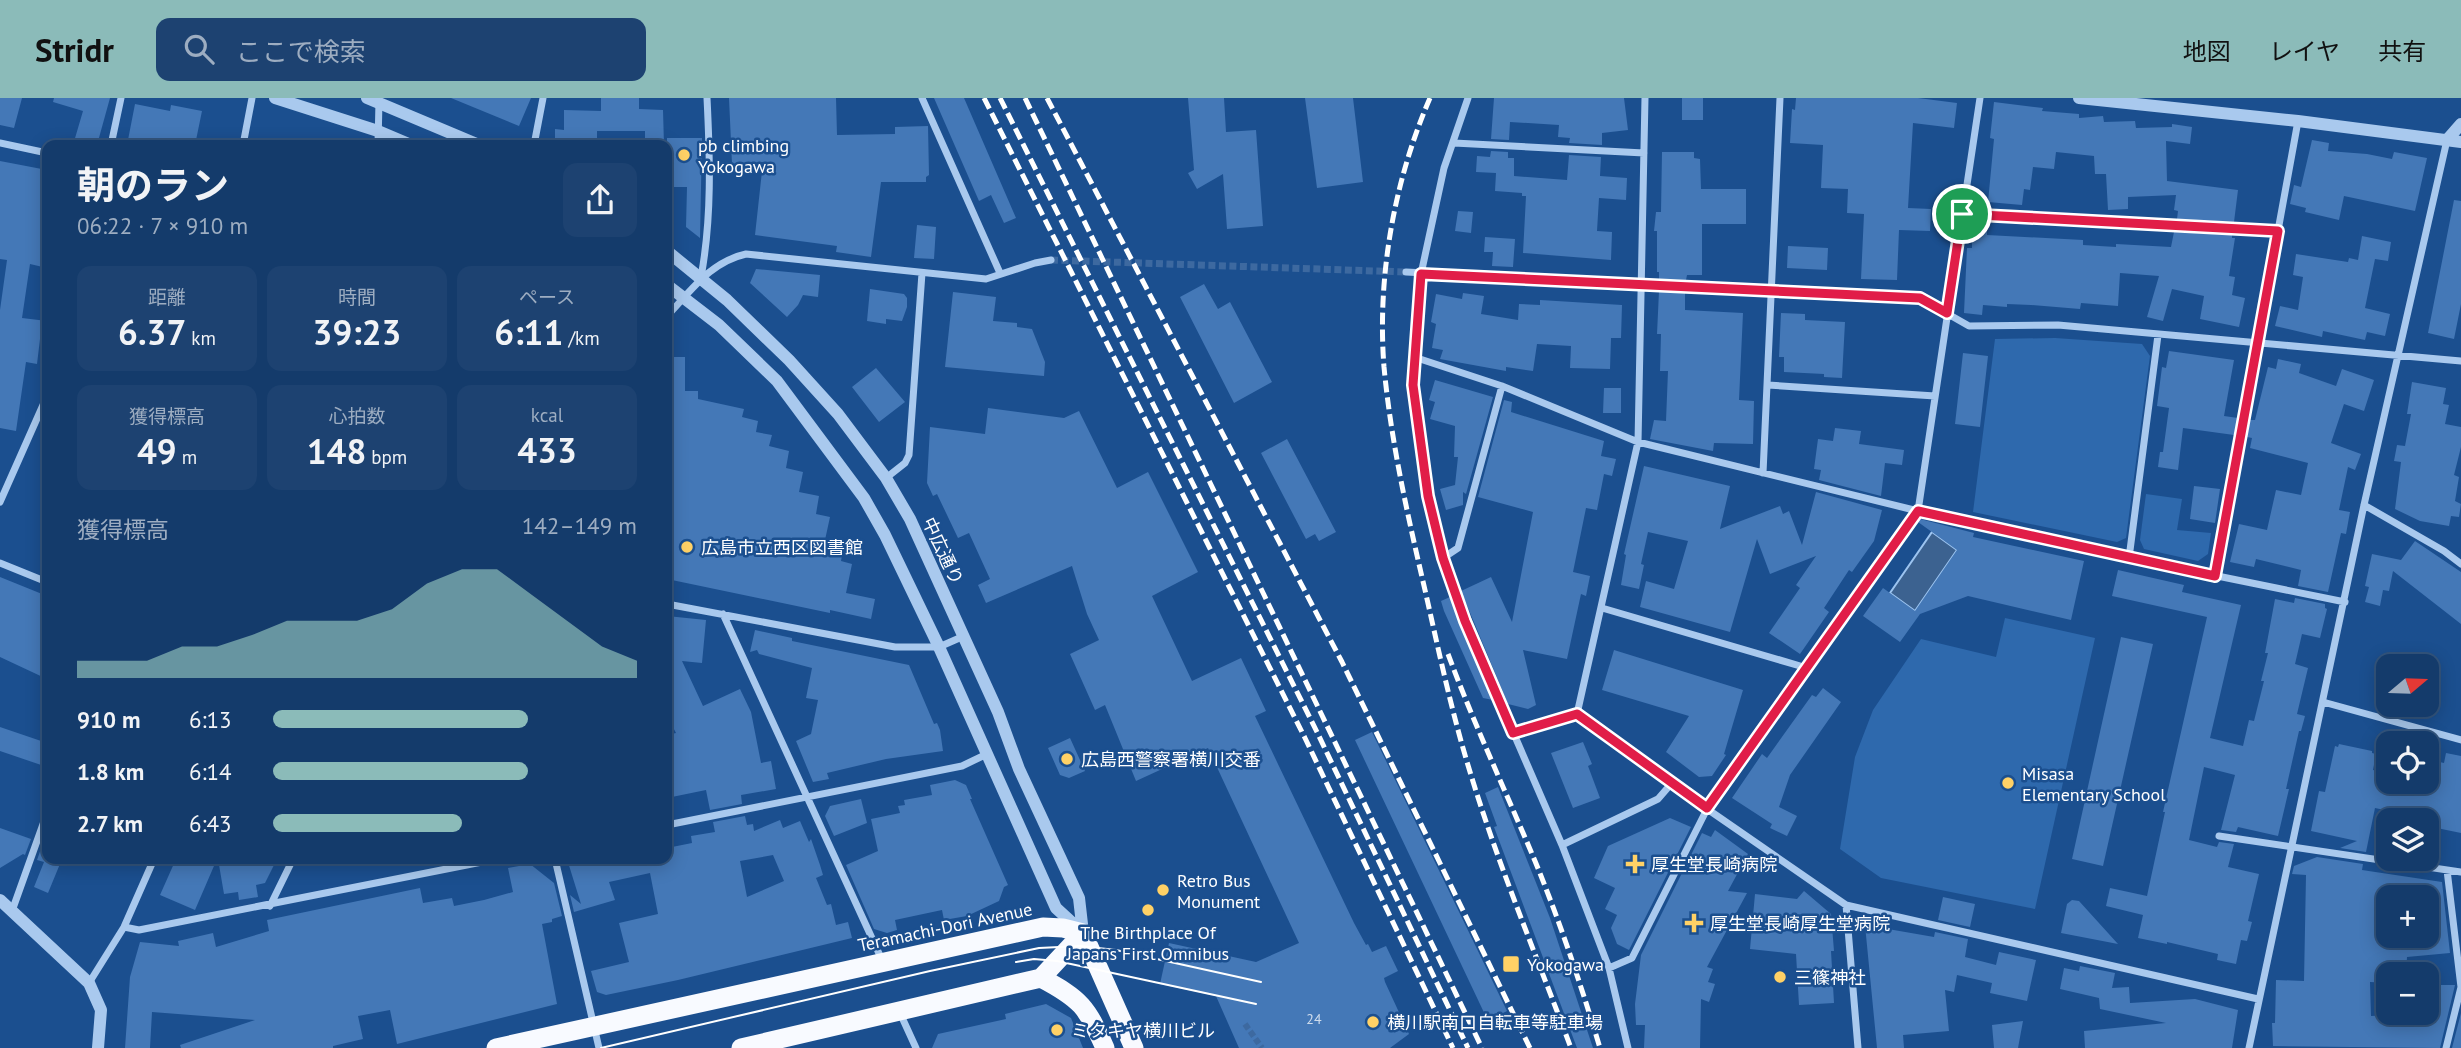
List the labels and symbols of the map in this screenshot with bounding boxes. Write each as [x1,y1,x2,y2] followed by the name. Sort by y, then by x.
[698,134,789,178] place label: pb climbing Yokogawa
[676,147,692,163] marker: pb climbing Yokogawa
[1932,184,1992,244] pin
[917,514,969,588] street label: 中広通り
[701,536,863,559] place label: 広島市立西区図書館
[679,539,695,555] marker: 広島市立西区図書館
[2376,654,2440,718] north arrow
[1081,748,1261,771] place label: 広島西警察署横川交番
[1059,751,1075,767] marker: 広島西警察署横川交番
[2022,762,2166,806] place label: Misasa Elementary School
[2000,775,2016,791] marker: Misasa Elementary School
[1651,853,1777,876] place label: 厚生堂長崎病院
[1625,854,1645,874] marker: 厚生堂長崎病院
[1177,869,1260,913] place label: Retro Bus Monument
[1155,882,1171,898] marker: Retro Bus Monument
[856,897,1034,957] street label: Teramachi-Dori Avenue
[1140,902,1156,918] marker: The Birthplace Of Japans First Omnibus
[1710,912,1890,935] place label: 厚生堂長崎厚生堂病院
[1684,913,1704,933] marker: 厚生堂長崎厚生堂病院
[1066,921,1229,965] place label: The Birthplace Of Japans First Omnibus
[1527,953,1604,976] place label: Yokogawa
[1501,954,1521,974] marker: Yokogawa
[1794,966,1866,989] place label: 三篠神社
[1772,969,1788,985] marker: 三篠神社
[1306,1010,1322,1028] house number: 24
[1387,1011,1603,1034] place label: 横川駅南口自転車等駐車場
[1365,1014,1381,1030] marker: 横川駅南口自転車等駐車場
[1071,1019,1215,1042] place label: ミタキヤ横川ビル
[1049,1022,1065,1038] marker: ミタキヤ横川ビル

